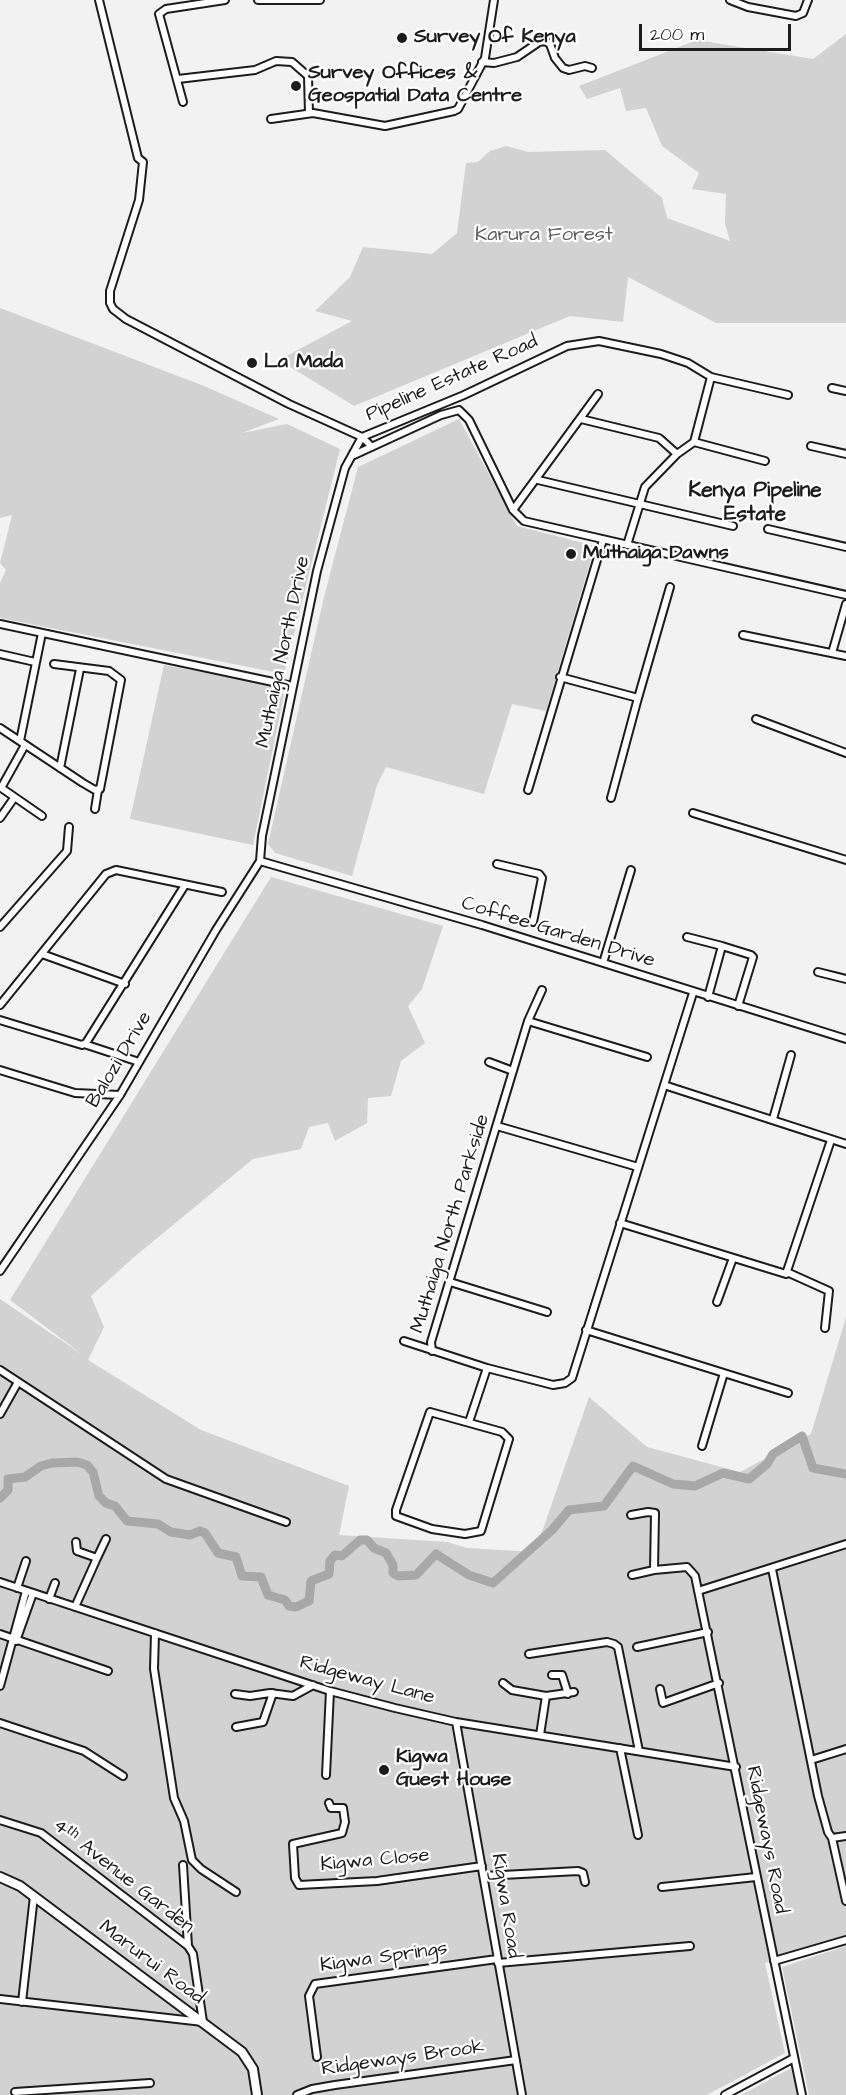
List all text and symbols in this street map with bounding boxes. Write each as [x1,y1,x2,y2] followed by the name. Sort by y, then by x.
[642,12,794,50] scale bar
[650,22,704,47] text: 200 m
[414,26,576,50] place label: Survey Of Kenya
[395,31,409,45] marker: Survey Of Kenya
[308,62,522,109] place label: Survey Offices & Geospatial Data Centre
[289,79,303,93] marker: Survey Offices & Geospatial Data Centre
[475,224,613,248] park label: Karura Forest
[362,330,542,428] street label: Pipeline Estate Road
[264,351,343,375] place label: La Mada
[245,356,259,370] marker: La Mada
[688,479,822,529] district label: Kenya Pipeline Estate
[583,542,729,566] place label: Muthaiga Dawns
[564,547,578,561] marker: Muthaiga Dawns
[252,554,316,750] street label: Muthaiga North Drive
[458,892,658,974] street label: Coffee Garden Drive
[82,1008,158,1112] street label: Balozi Drive
[406,1112,496,1336] street label: Muthaiga North Parkside
[297,1651,437,1711] street label: Ridgeway Lane
[396,1746,511,1793] place label: Kigwa Guest House
[377,1763,391,1777] marker: Kigwa Guest House
[740,1764,792,1916] street label: Ridgeways Road
[48,1814,198,1940] street label: 4ᵗʰ Avenue Garden
[320,1844,430,1878] street label: Kigwa Close
[485,1852,525,1960] street label: Kigwa Road
[93,1915,209,2011] street label: Marurui Road
[319,1937,449,1979] street label: Kigwa Springs
[320,2036,486,2082] street label: Ridgeways Brook

